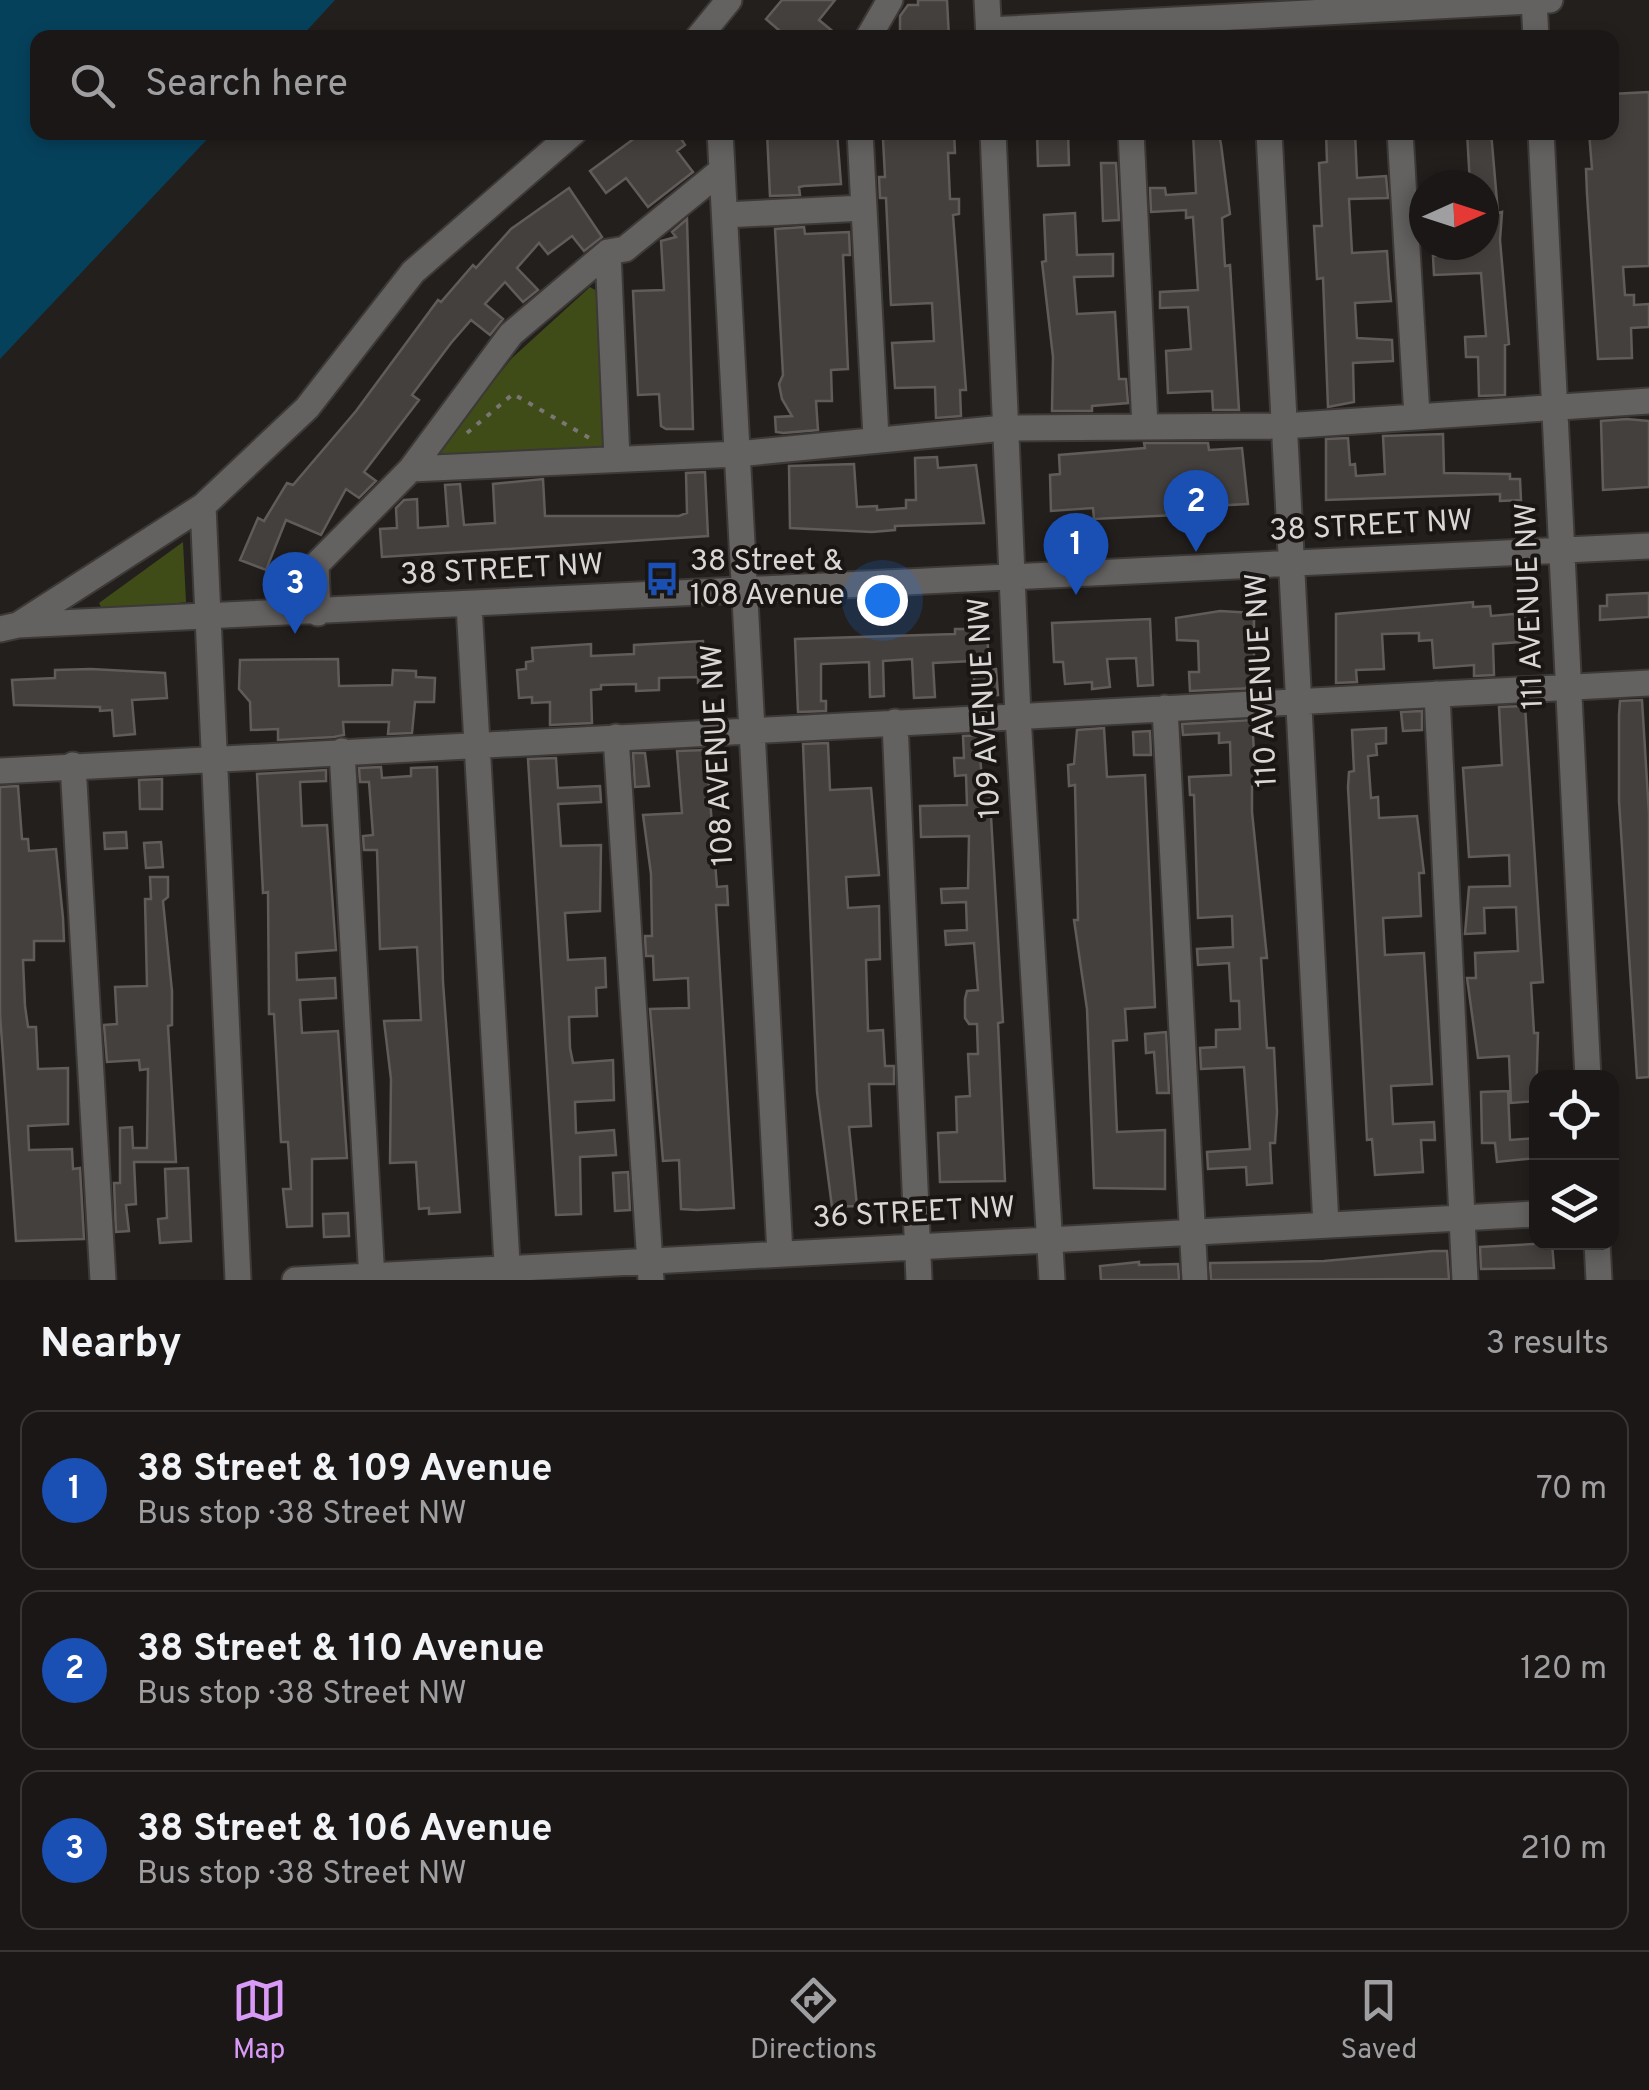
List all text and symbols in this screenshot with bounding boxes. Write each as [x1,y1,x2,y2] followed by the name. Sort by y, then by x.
[30,30,1619,140] search box
[65,58,120,113] icon: search
[145,61,348,110] text: Search here
[1409,170,1499,260] north arrow
[1164,470,1228,552] pin: 2
[1509,502,1553,710] street label: 111 AVENUE NW
[1268,503,1474,551] street label: 38 STREET NW
[1044,512,1108,595] pin: 1
[690,544,845,615] place label: 38 Street & 108 Avenue
[399,547,605,595] street label: 38 STREET NW
[262,552,328,634] pin: 3
[643,560,681,598] bus stop icon: 38 Street & 108 Avenue
[1239,572,1287,788] street label: 110 AVENUE NW
[857,575,908,626] your location
[962,596,1010,820] street label: 109 AVENUE NW
[695,643,743,867] street label: 108 AVENUE NW
[1529,1070,1619,1250] map controls
[1529,1070,1619,1160] button: locate
[1529,1160,1619,1250] button: layers
[812,1190,1016,1238] street label: 36 STREET NW
[40,1319,182,1372] text: Nearby
[1486,1325,1609,1365] text: 3 results
[137,1446,553,1495] text: 38 Street & 109 Avenue
[68,1470,81,1510] text: 1
[1536,1470,1607,1510] text: 70 m
[137,1495,467,1535] text: Bus stop · 38 Street NW
[137,1626,544,1675] text: 38 Street & 110 Avenue
[65,1650,84,1690] text: 2
[1520,1650,1607,1690] text: 120 m
[137,1675,467,1715] text: Bus stop · 38 Street NW
[137,1806,553,1855] text: 38 Street & 106 Avenue
[65,1830,84,1870] text: 3
[1520,1830,1607,1870] text: 210 m
[137,1855,467,1895] text: Bus stop · 38 Street NW
[232,1973,287,2069] tab: Map
[750,1973,877,2069] tab: Directions
[1340,1973,1417,2069] tab: Saved

